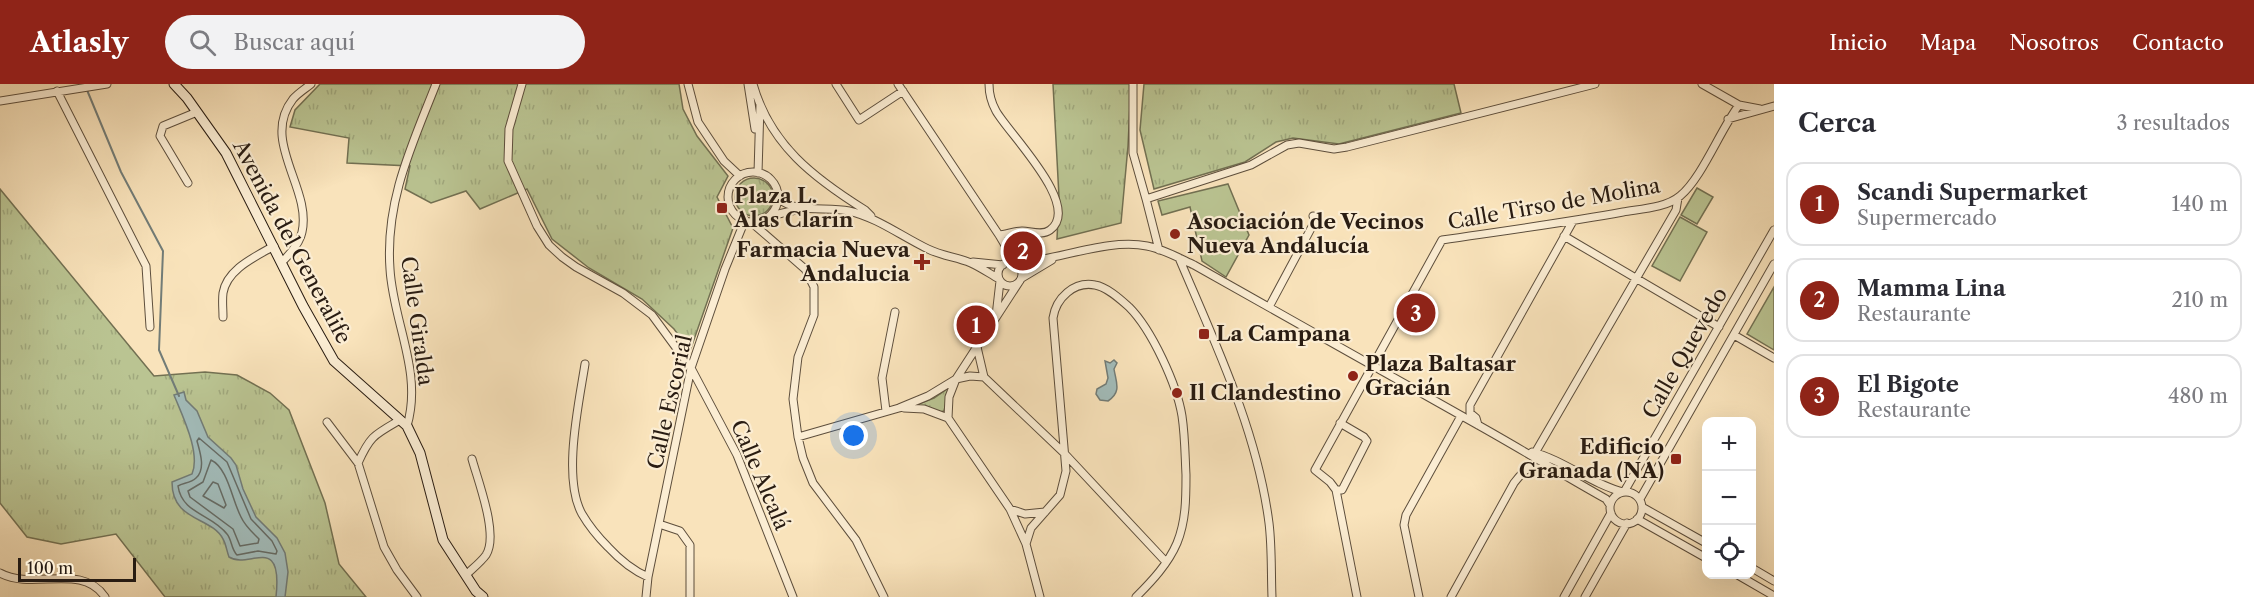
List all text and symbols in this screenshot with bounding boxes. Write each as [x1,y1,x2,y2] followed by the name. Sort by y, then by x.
[165,15,585,69] search box
[30,25,129,59] text: Atlasly
[186,26,219,59] icon: search
[234,29,355,56] text: Buscar aquí
[1829,30,1887,55] text: Inicio
[1920,30,1976,55] text: Mapa
[2009,30,2099,55] text: Nosotros
[2132,30,2224,55] text: Contacto
[1798,107,1876,139] text: Cerca
[2117,111,2230,135] text: 3 resultados
[228,135,357,348] street label: Avenida del Generalife
[1446,172,1663,235] street label: Calle Tirso de Molina
[1857,179,2088,206] text: Scandi Supermarket
[733,183,854,232] place label: Plaza L. Alas Clarín
[1815,192,1824,216] text: 1
[2171,192,2228,216] text: 140 m
[715,201,729,215] marker: Plaza L. Alas Clarín
[1857,206,1997,230] text: Supermercado
[1186,209,1424,258] place label: Asociación de Vecinos Nueva Andalucía
[1168,227,1182,241] marker: Asociación de Vecinos Nueva Andalucía
[1004,228,1042,274] pin: 2
[736,237,911,286] place label: Farmacia Nueva Andalucia
[396,255,439,388] street label: Calle Giralda
[915,255,929,269] marker: Farmacia Nueva Andalucia
[1857,275,2006,302] text: Mamma Lina
[1637,283,1732,423] street label: Calle Quevedo
[1814,288,1825,312] text: 2
[2171,288,2228,312] text: 210 m
[1396,290,1436,336] pin: 3
[956,302,996,348] pin: 1
[1857,302,1971,326] text: Restaurante
[1216,321,1351,346] place label: La Campana
[1197,327,1211,341] marker: La Campana
[642,332,697,472] street label: Calle Escorial
[1365,351,1517,400] place label: Plaza Baltasar Gracián
[1346,369,1360,383] marker: Plaza Baltasar Gracián
[1857,371,1959,398] text: El Bigote
[1189,380,1341,405] place label: Il Clandestino
[1814,384,1825,408] text: 3
[2168,384,2228,408] text: 480 m
[1170,386,1184,400] marker: Il Clandestino
[1857,398,1971,422] text: Restaurante
[726,416,795,535] street label: Calle Alcalá
[1702,417,1756,579] map controls
[1702,417,1756,471] button: +
[839,421,868,450] your location
[1519,434,1664,483] place label: Edificio Granada (NA)
[1669,452,1683,466] marker: Edificio Granada (NA)
[1702,471,1756,525] button: −
[1702,525,1756,579] button: locate
[18,555,136,582] scale bar
[27,558,73,578] text: 100 m

